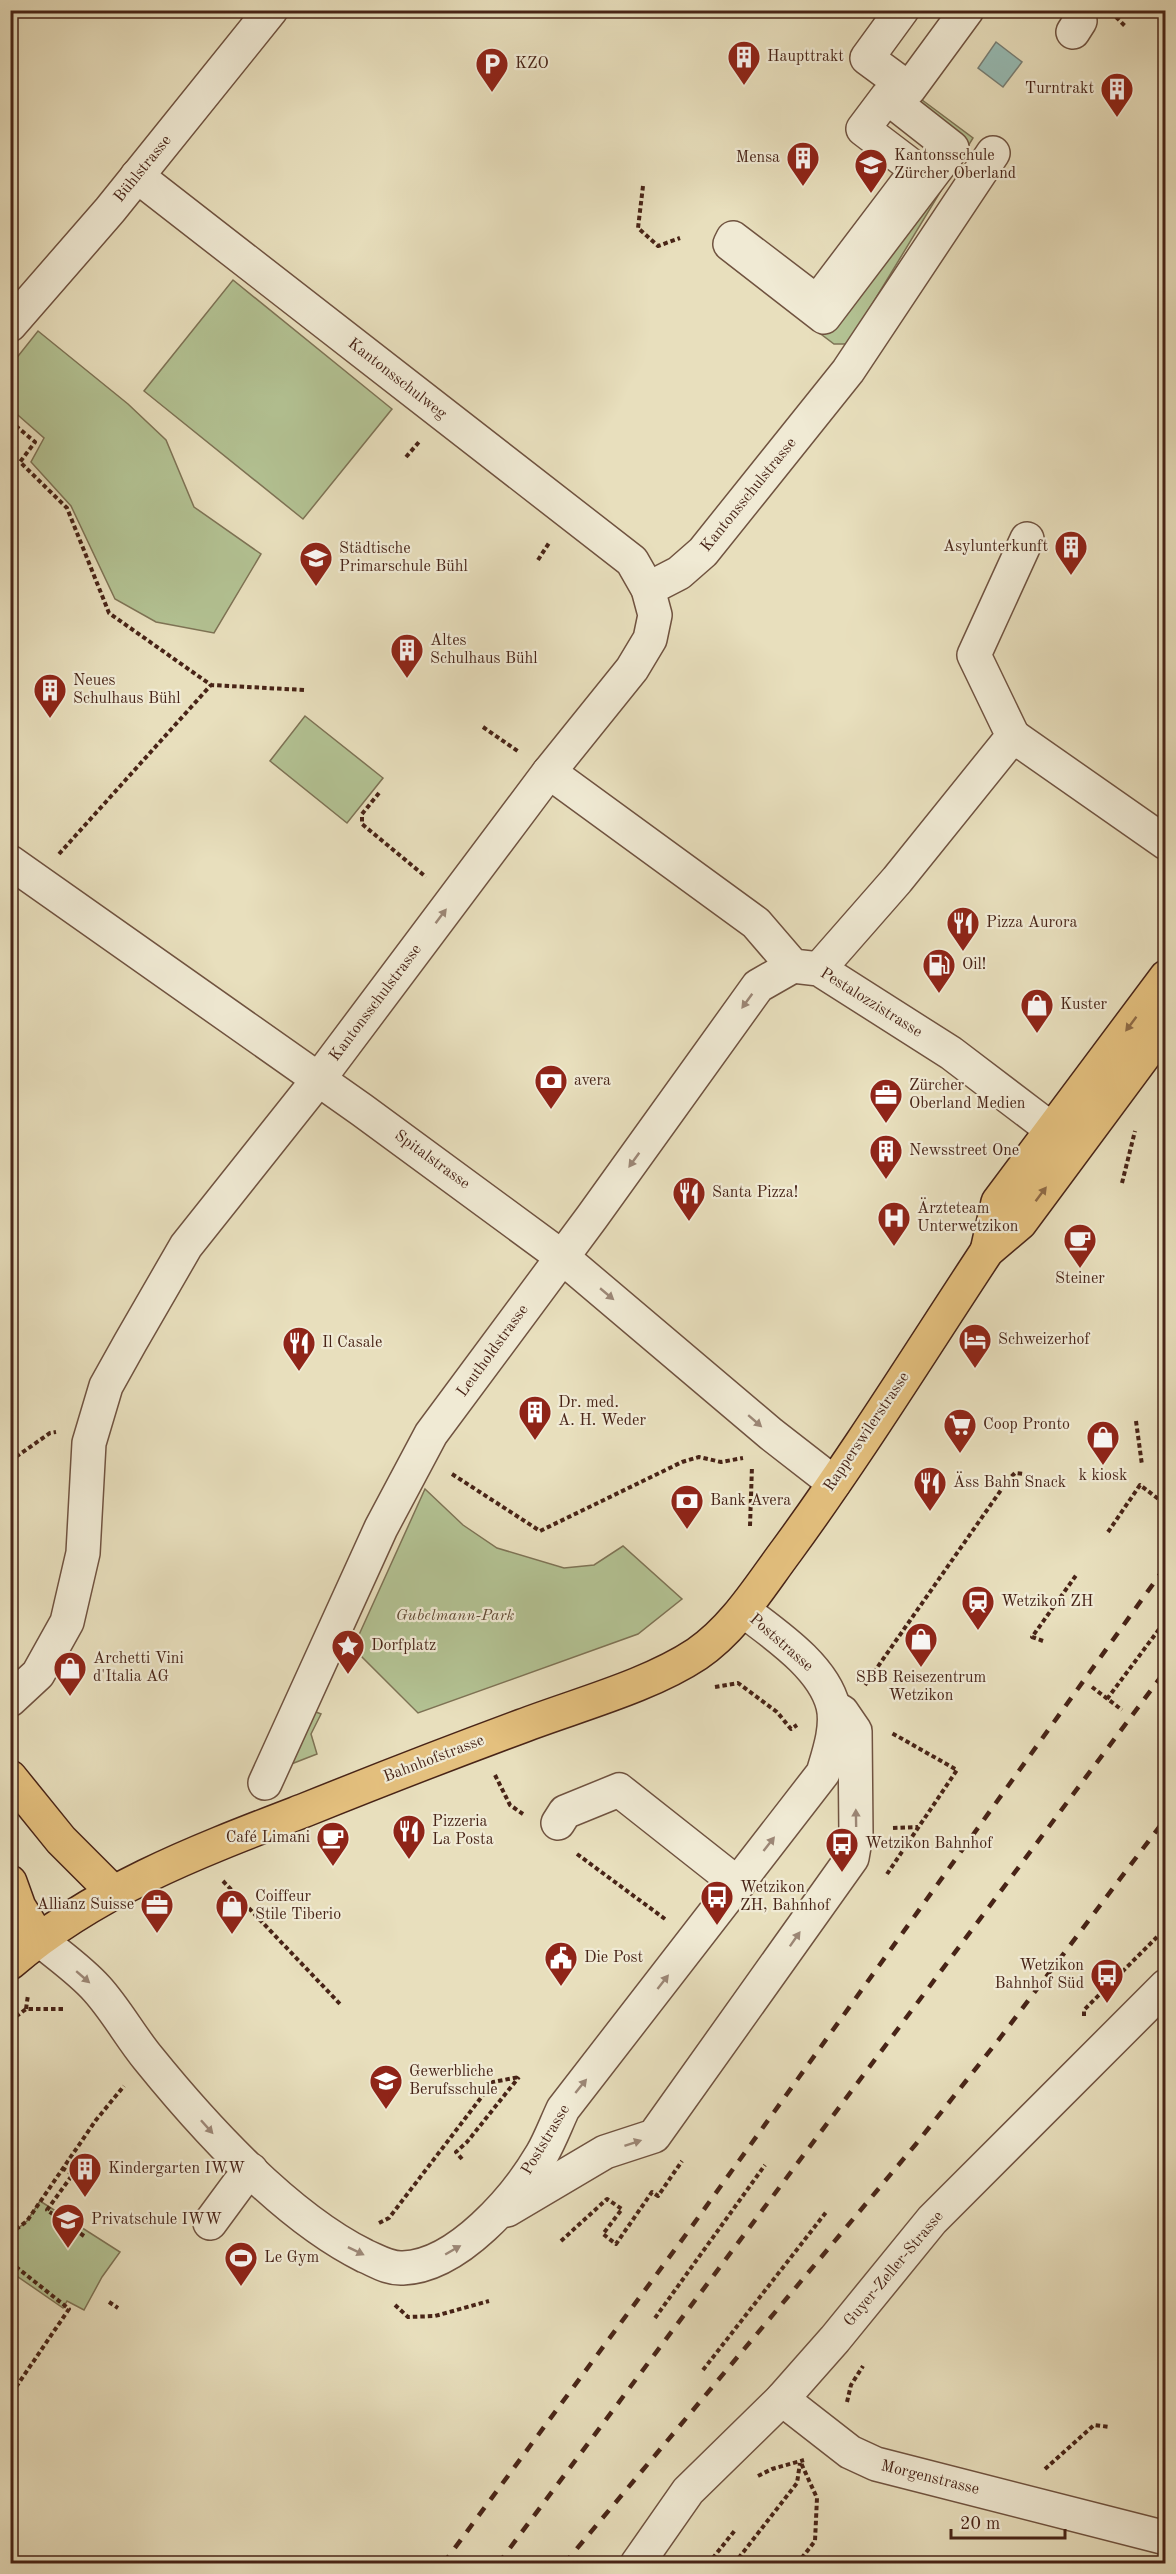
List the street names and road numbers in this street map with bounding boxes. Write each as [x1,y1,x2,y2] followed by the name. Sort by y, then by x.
[111,133,175,205] street label: Bühlstrasse
[344,335,450,423] street label: Kantonsschulweg
[698,435,800,555] street label: Kantonsschulstrasse
[327,942,425,1064] street label: Kantonsschulstrasse
[817,965,925,1041] street label: Pestalozzistrasse
[391,1127,473,1193] street label: Spitalstrasse
[454,1302,532,1400] street label: Leutholdstrasse
[821,1369,913,1495] street label: Rapperswilerstrasse
[746,1611,816,1675] street label: Poststrasse
[381,1732,487,1786] street label: Bahnhofstrasse
[519,2102,573,2178] street label: Poststrasse
[841,2208,947,2330] street label: Guyer-Zeller-Strasse
[879,2458,981,2498] street label: Morgenstrasse

